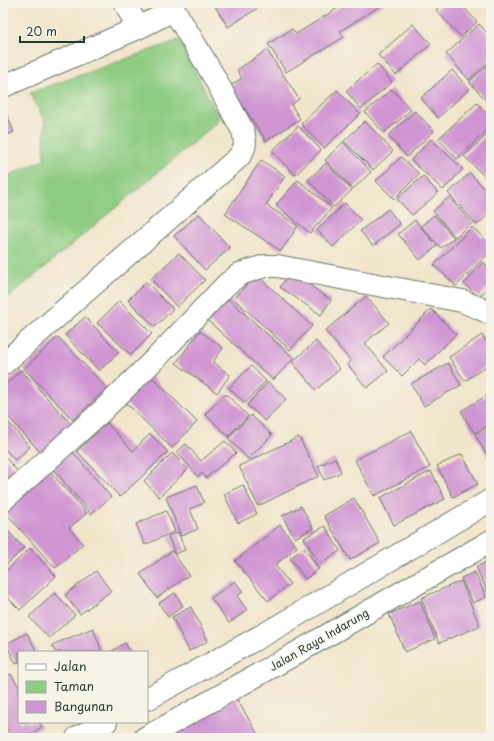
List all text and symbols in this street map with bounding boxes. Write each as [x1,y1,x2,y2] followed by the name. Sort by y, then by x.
[20,18,84,44] scale bar
[26,22,57,40] text: 20 m
[266,604,372,675] street label: Jalan Raya Indarung
[18,651,148,723] legend
[54,657,87,675] text: Jalan
[54,677,94,695] text: Taman
[54,697,113,715] text: Bangunan

